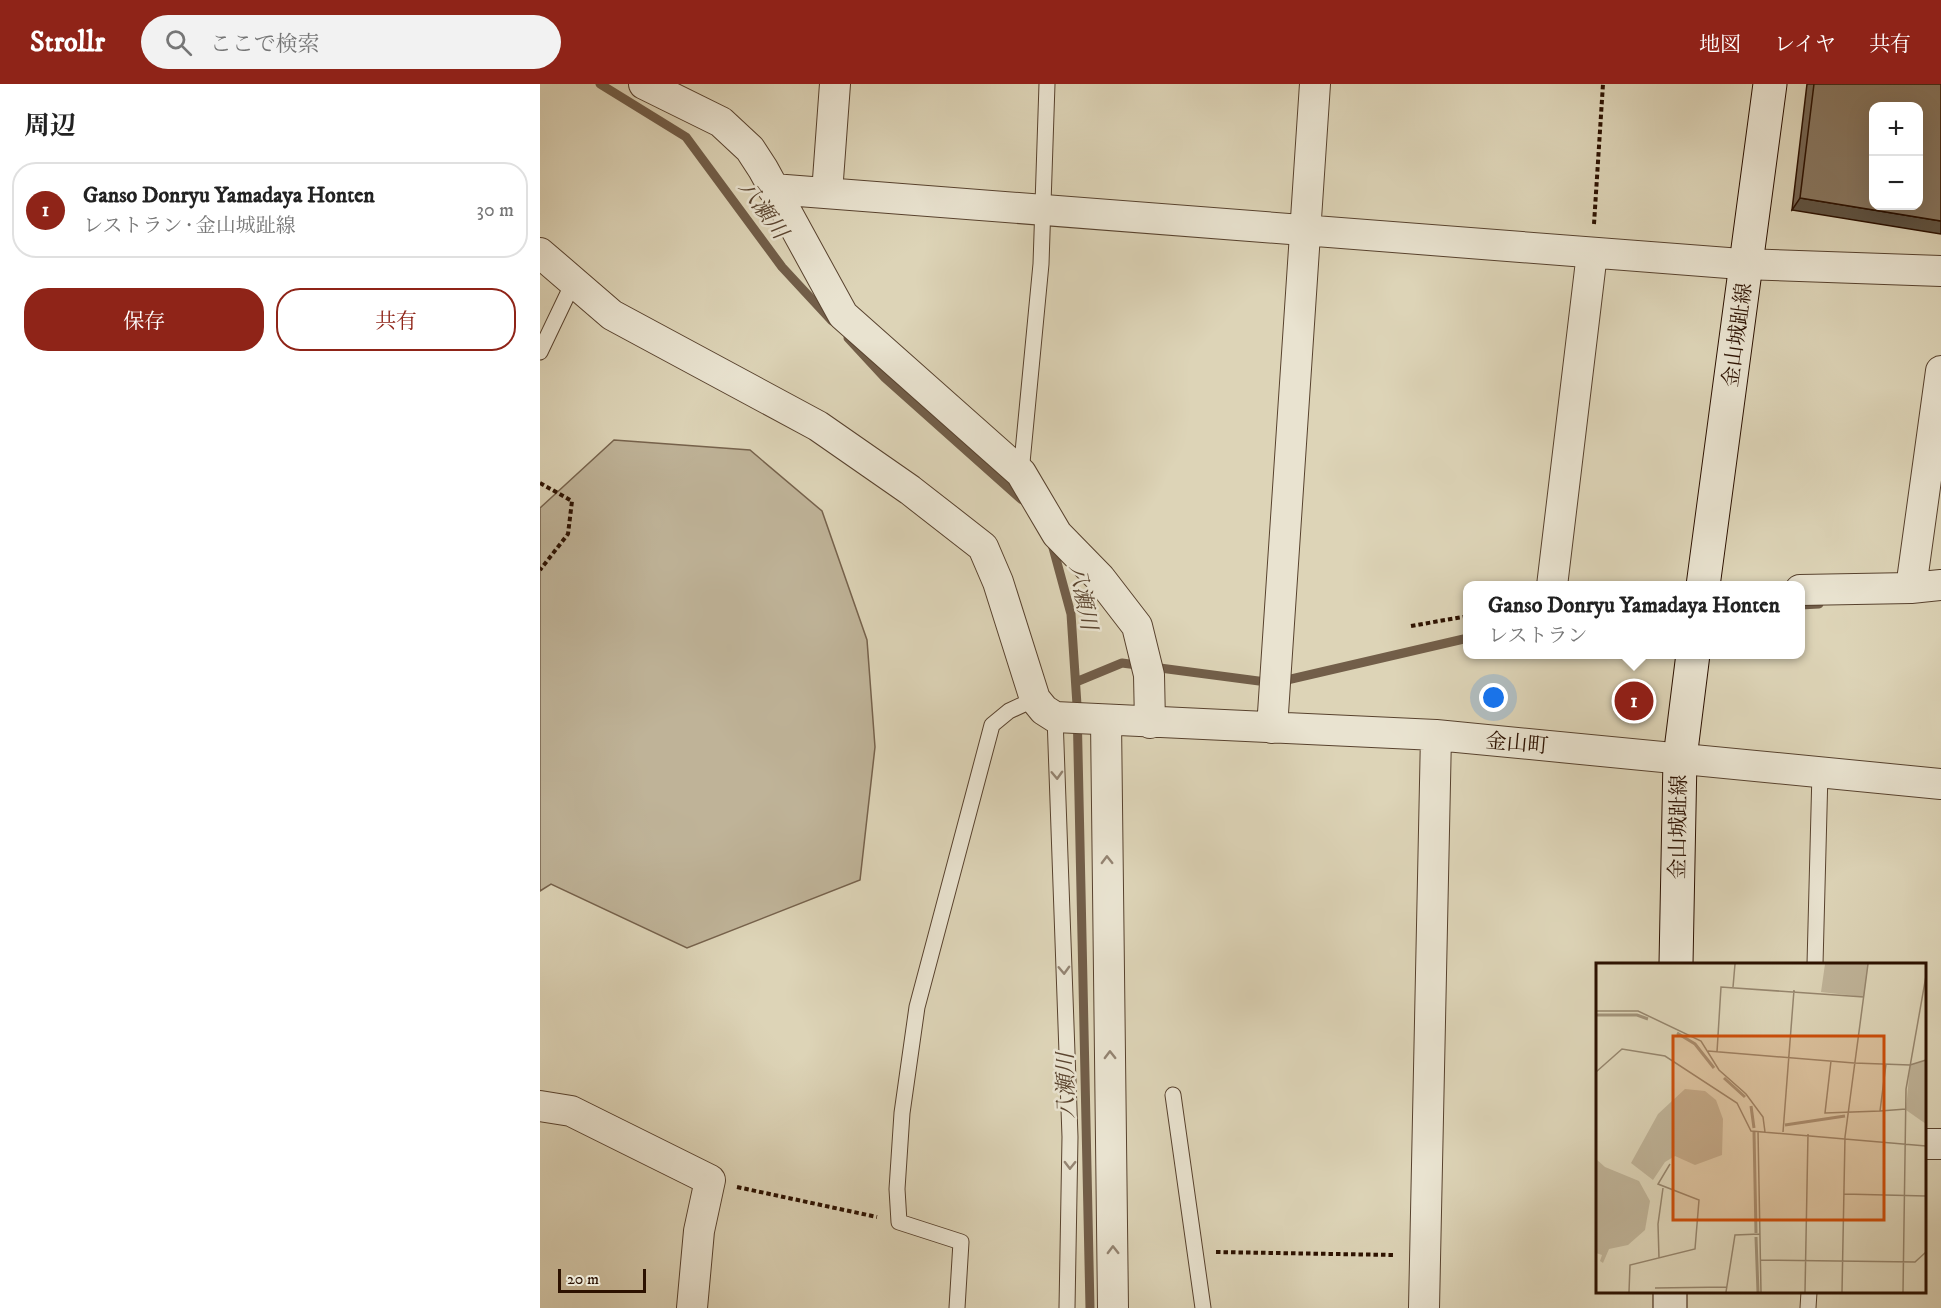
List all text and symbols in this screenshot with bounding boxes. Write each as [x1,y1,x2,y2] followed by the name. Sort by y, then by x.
[141,15,561,69] search box
[30,25,105,60] text: Strollr
[162,26,195,59] icon: search
[210,31,320,58] text: ここで検索
[1699,32,1741,58] text: 地図
[1774,32,1836,58] text: レイヤ
[1869,32,1911,58] text: 共有
[1869,102,1923,210] map controls
[1869,102,1923,156] button: +
[24,110,76,143] text: 周辺
[1869,156,1923,210] button: −
[732,175,794,246] water label: 八瀬川
[83,182,375,209] text: Ganso Donryu Yamadaya Honten
[42,198,49,223] text: 1
[476,198,514,223] text: 30 m
[83,214,296,239] text: レストラン · 金山城趾線
[1718,281,1758,389] street label: 金山城趾線
[24,288,264,351] button: 保存
[276,288,516,351] button: 共有
[1063,562,1102,634] water label: 八瀬川
[1463,581,1805,659] popup
[1488,592,1780,619] text: Ganso Donryu Yamadaya Honten
[1488,624,1587,649] text: レストラン
[1614,678,1654,724] pin: 1
[1479,683,1508,712] your location
[1484,728,1549,760] street label: 金山町
[1051,771,1064,780] one-way arrow
[1665,774,1693,880] street label: 金山城趾線
[1101,855,1114,864] one-way arrow
[1596,963,1926,1293] inset map
[1058,965,1071,974] one-way arrow
[1104,1050,1116,1059] one-way arrow
[1052,1051,1081,1119] water label: 八瀬川
[1063,1160,1076,1169] one-way arrow
[1106,1245,1119,1254] one-way arrow
[558,1266,646,1294] scale bar
[567,1269,599,1289] text: 20 m

